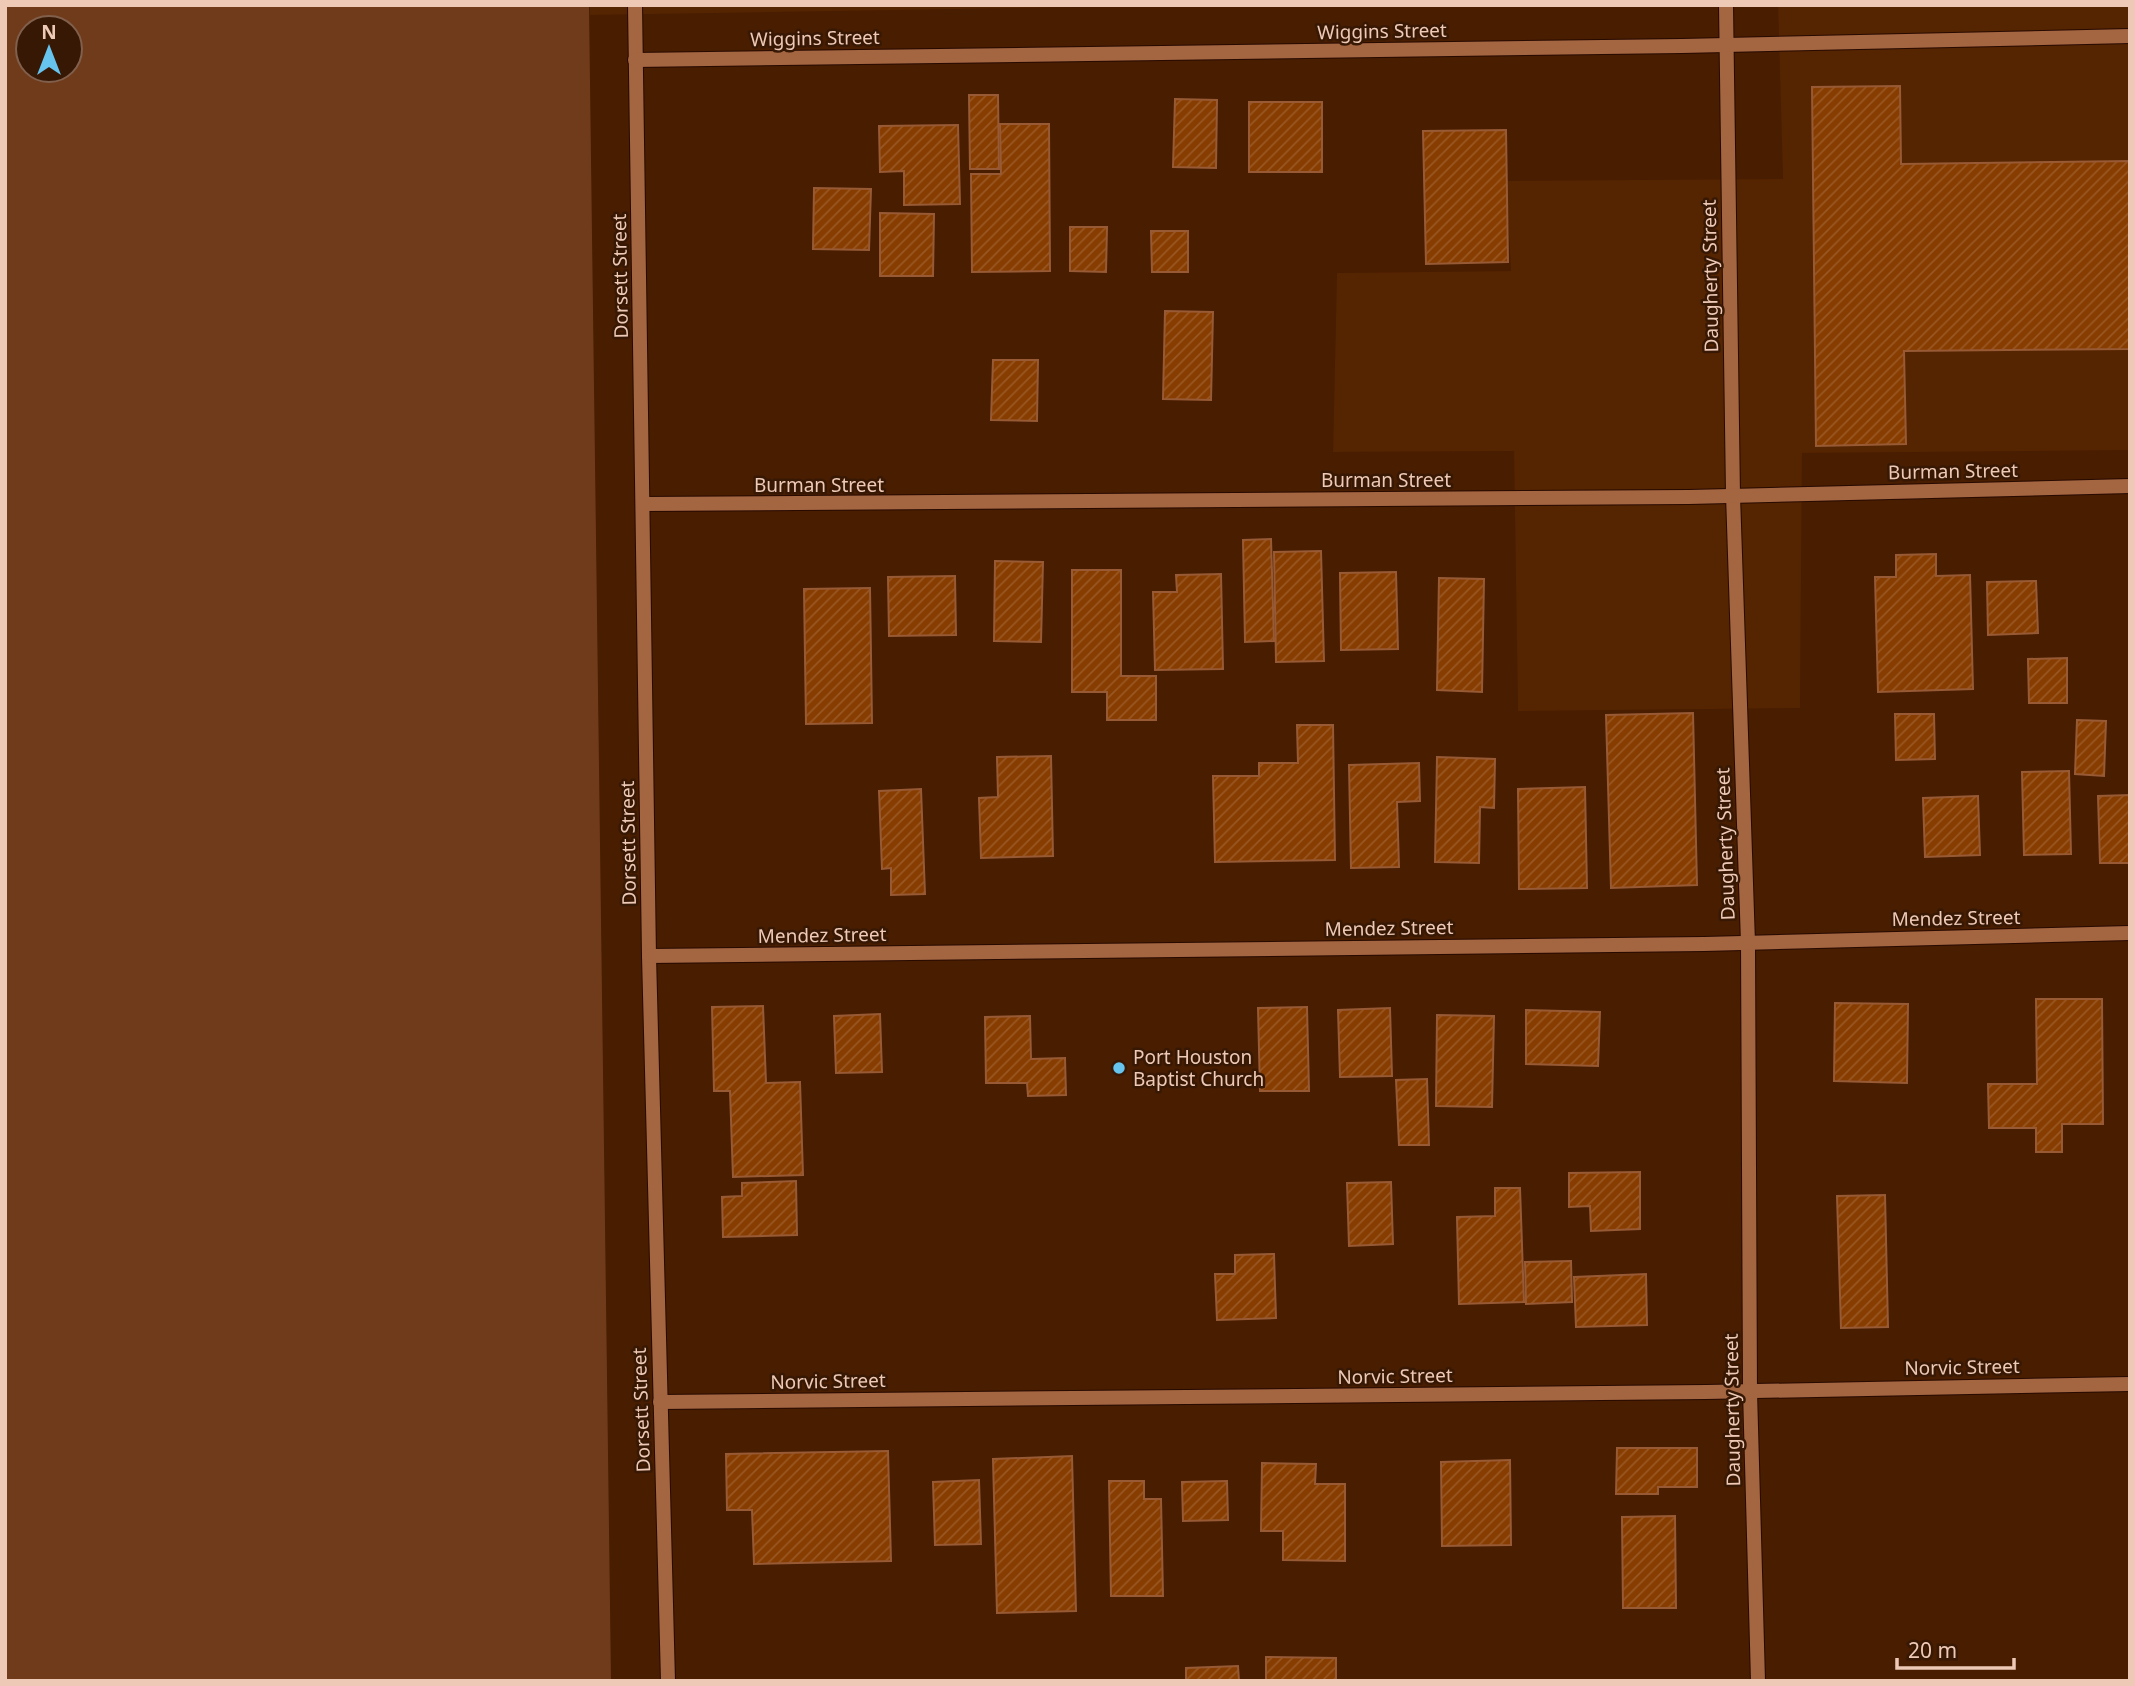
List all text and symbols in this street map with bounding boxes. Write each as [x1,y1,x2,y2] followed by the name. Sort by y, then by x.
[14,14,84,84] north arrow
[1317,17,1447,45] street label: Wiggins Street
[41,19,57,45] text: N
[750,24,880,52] street label: Wiggins Street
[1696,199,1724,353] street label: Daugherty Street
[606,213,634,339] street label: Dorsett Street
[1888,457,2018,485] street label: Burman Street
[1321,467,1451,493] street label: Burman Street
[754,472,884,498] street label: Burman Street
[1709,767,1741,921] street label: Daugherty Street
[614,780,642,906] street label: Dorsett Street
[1891,904,2021,932] street label: Mendez Street
[1324,914,1454,942] street label: Mendez Street
[757,921,887,949] street label: Mendez Street
[1133,1044,1264,1092] place label: Port Houston Baptist Church
[1111,1060,1127,1076] marker: Port Houston Baptist Church
[1718,1333,1746,1487] street label: Daugherty Street
[626,1347,656,1473] street label: Dorsett Street
[1904,1353,2020,1381] street label: Norvic Street
[1337,1362,1453,1390] street label: Norvic Street
[770,1367,886,1395] street label: Norvic Street
[1897,1626,2014,1670] scale bar
[1908,1636,1957,1664] text: 20 m

